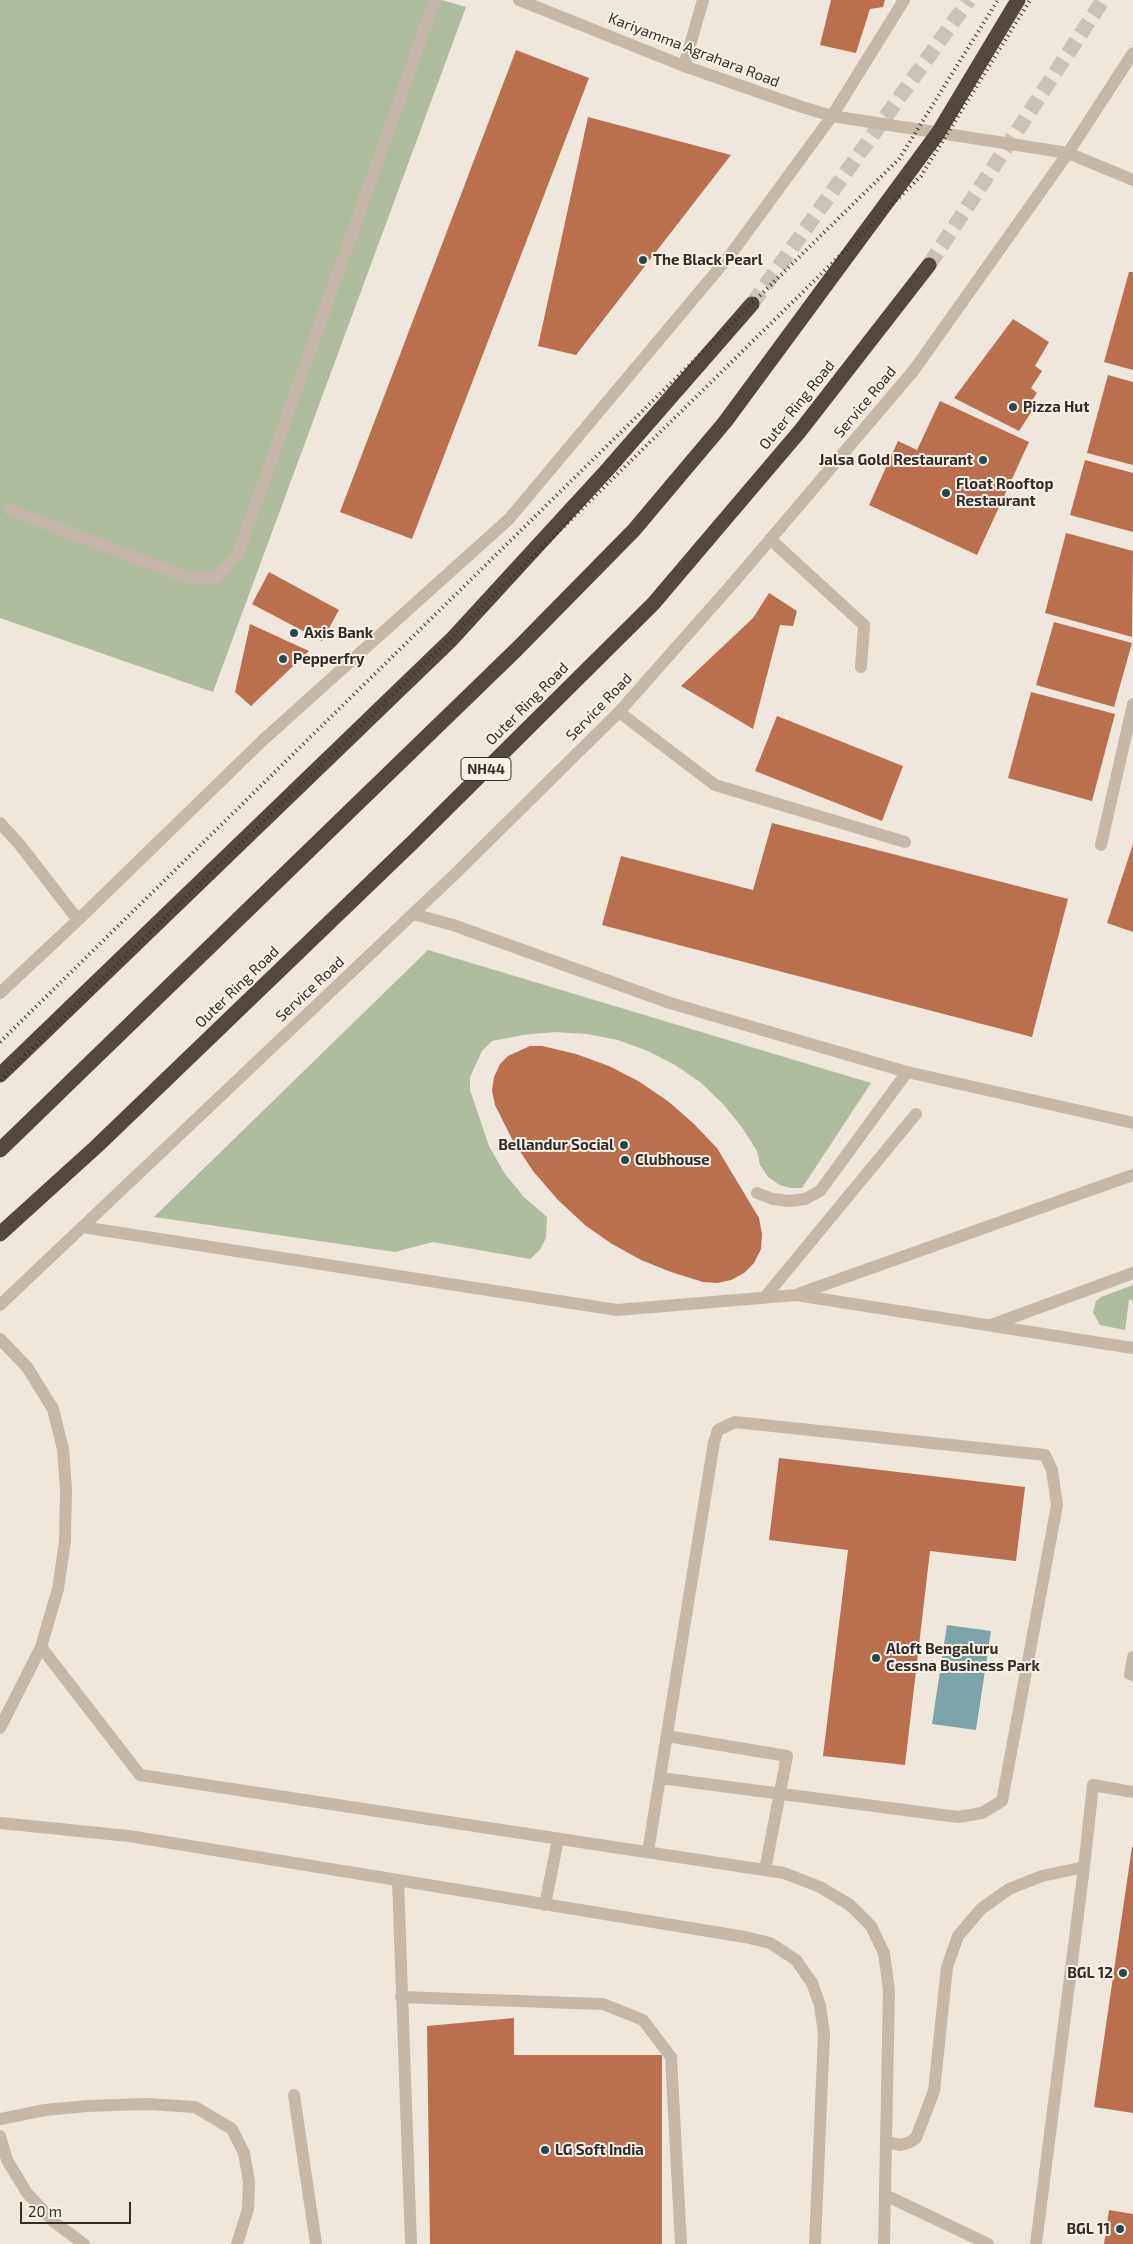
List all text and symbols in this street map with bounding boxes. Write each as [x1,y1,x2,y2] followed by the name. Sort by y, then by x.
[606,9,782,91] street label: Kariyamma Agrahara Road
[653,251,763,269] place label: The Black Pearl
[637,254,649,266] marker: The Black Pearl
[755,357,839,453] street label: Outer Ring Road
[830,363,900,441] street label: Service Road
[1023,398,1089,416] place label: Pizza Hut
[1007,401,1019,413] marker: Pizza Hut
[819,451,973,469] place label: Jalsa Gold Restaurant
[977,454,989,466] marker: Jalsa Gold Restaurant
[956,475,1053,510] place label: Float Rooftop Restaurant
[940,487,952,499] marker: Float Rooftop Restaurant
[304,624,373,642] place label: Axis Bank
[288,627,300,639] marker: Axis Bank
[293,650,365,668] place label: Pepperfry
[277,653,289,665] marker: Pepperfry
[482,659,572,749] street label: Outer Ring Road
[562,669,636,745] street label: Service Road
[461,758,511,781] road number: NH44
[191,942,283,1032] street label: Outer Ring Road
[272,953,348,1025] street label: Service Road
[498,1136,614,1154] place label: Bellandur Social
[618,1139,630,1151] marker: Bellandur Social
[635,1151,710,1169] place label: Clubhouse
[619,1154,631,1166] marker: Clubhouse
[886,1640,1040,1675] place label: Aloft Bengaluru Cessna Business Park
[870,1652,882,1664] marker: Aloft Bengaluru Cessna Business Park
[1067,1964,1113,1982] place label: BGL 12
[1117,1967,1129,1979] marker: BGL 12
[555,2141,644,2159] place label: LG Soft India
[539,2144,551,2156] marker: LG Soft India
[22,2192,134,2224] scale bar
[28,2202,62,2220] text: 20 m
[1066,2220,1110,2238] place label: BGL 11
[1114,2223,1126,2235] marker: BGL 11

